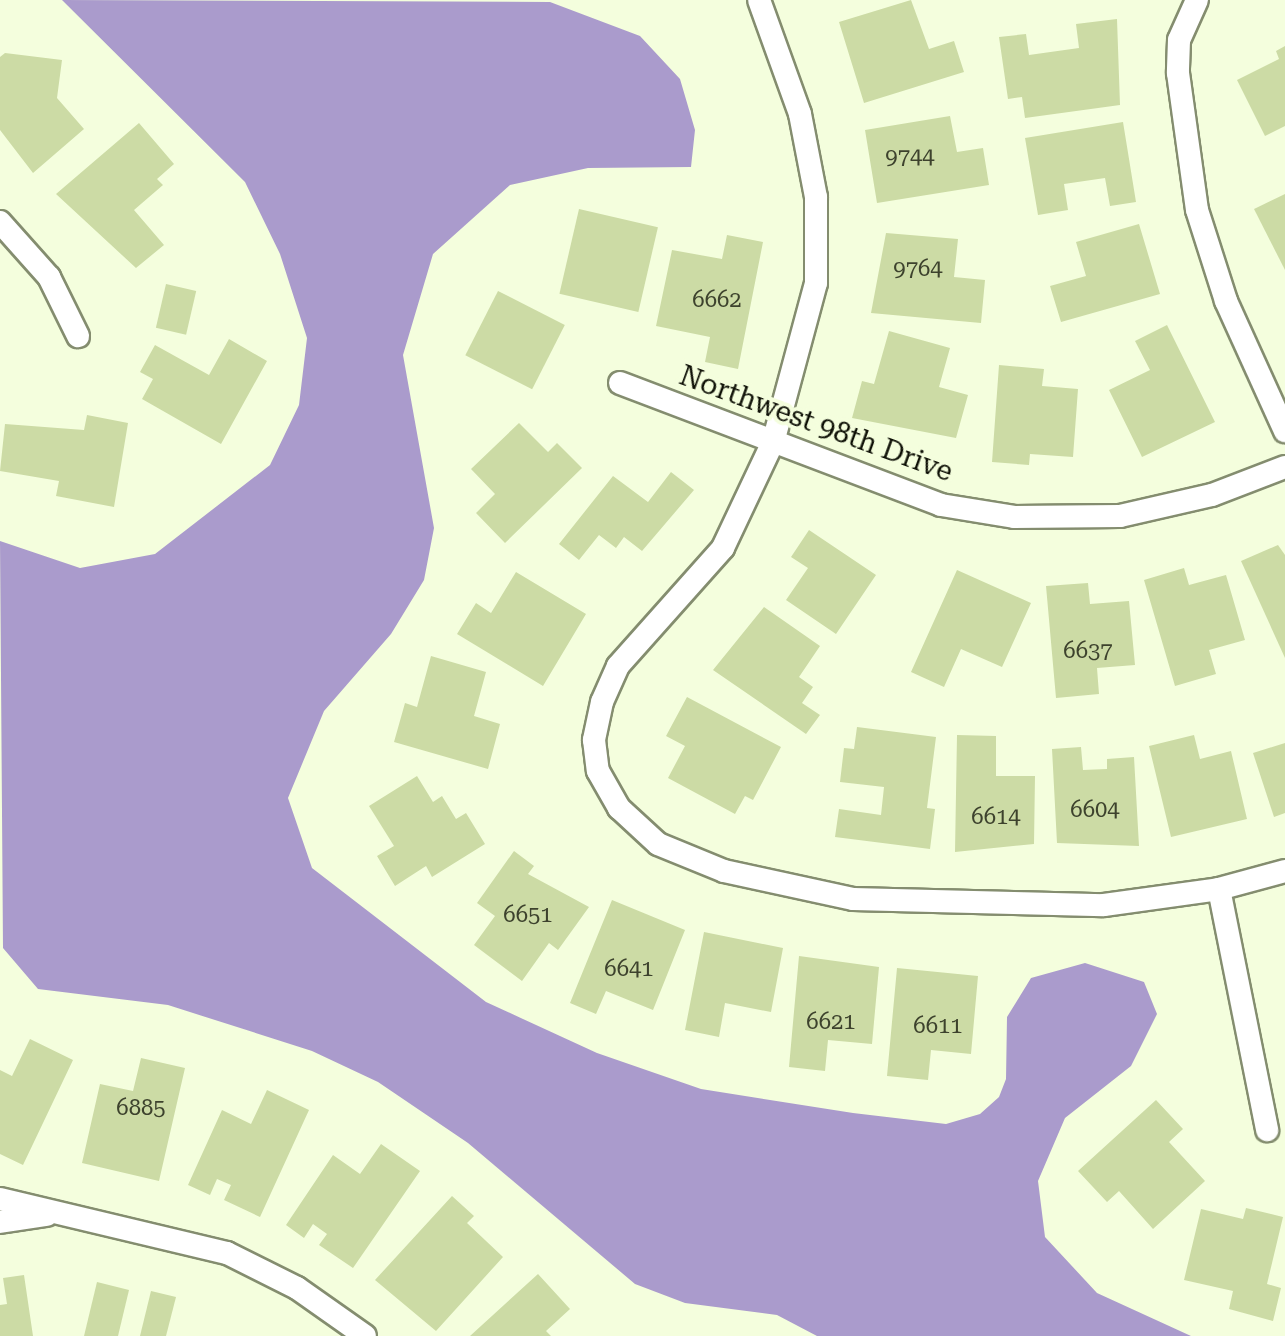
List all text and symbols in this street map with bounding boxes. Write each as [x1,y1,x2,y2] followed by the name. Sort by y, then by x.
[885,144,935,170] house number: 9744
[893,256,943,282] house number: 9764
[692,287,742,313] house number: 6662
[675,359,957,489] street label: Northwest 98th Drive
[1063,638,1113,664] house number: 6637
[1070,797,1120,823] house number: 6604
[971,804,1021,830] house number: 6614
[503,902,553,928] house number: 6651
[604,956,654,982] house number: 6641
[806,1009,856,1035] house number: 6621
[913,1013,963,1039] house number: 6611
[116,1095,166,1121] house number: 6885

